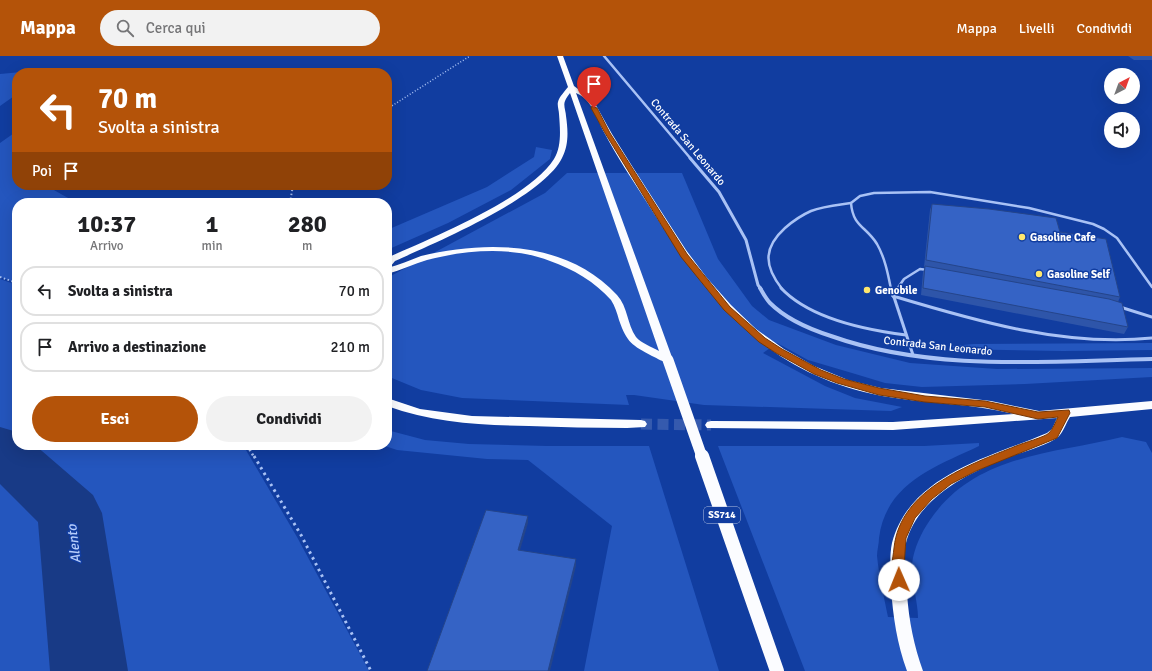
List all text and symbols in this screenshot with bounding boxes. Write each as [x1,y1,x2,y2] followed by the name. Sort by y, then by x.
[100,10,380,46] search box
[20,16,76,40] text: Mappa
[114,17,136,39] icon: search
[146,19,206,37] text: Cerca qui
[957,20,997,37] text: Mappa
[1019,20,1055,37] text: Livelli
[1077,20,1132,37] text: Condividi
[577,67,611,108] pin
[1104,68,1140,104] north arrow
[1104,68,1140,148] map controls
[583,73,605,95] icon: arrive
[98,82,157,116] text: 70 m
[32,84,84,136] icon: left
[648,96,728,188] street label: Contrada San Leonardo
[1104,112,1140,148] button: sound
[98,116,220,138] text: Svolta a sinistra
[60,160,82,182] icon: arrive
[32,162,52,180] text: Poi
[77,209,136,239] text: 10:37
[206,209,218,239] text: 1
[288,209,327,239] text: 280
[1030,231,1096,244] place label: Gasoline Cafe
[1017,232,1027,242] marker: Gasoline Cafe
[90,238,124,254] text: Arrivo
[202,238,223,254] text: min
[302,238,312,254] text: m
[1047,268,1111,281] place label: Gasoline Self
[1034,269,1044,279] marker: Gasoline Self
[34,280,56,302] icon: left
[68,282,173,300] text: Svolta a sinistra
[339,282,370,300] text: 70 m
[875,284,918,297] place label: Genobile
[862,285,872,295] marker: Genobile
[883,334,993,358] street label: Contrada San Leonardo
[34,336,56,358] icon: arrive
[68,338,206,356] text: Arrivo a destinazione
[330,338,370,356] text: 210 m
[32,396,198,442] button: Esci
[206,396,372,442] button: Condividi
[704,507,740,523] road number: SS714
[63,523,85,564] water label: Alento
[878,559,920,601] position arrow

